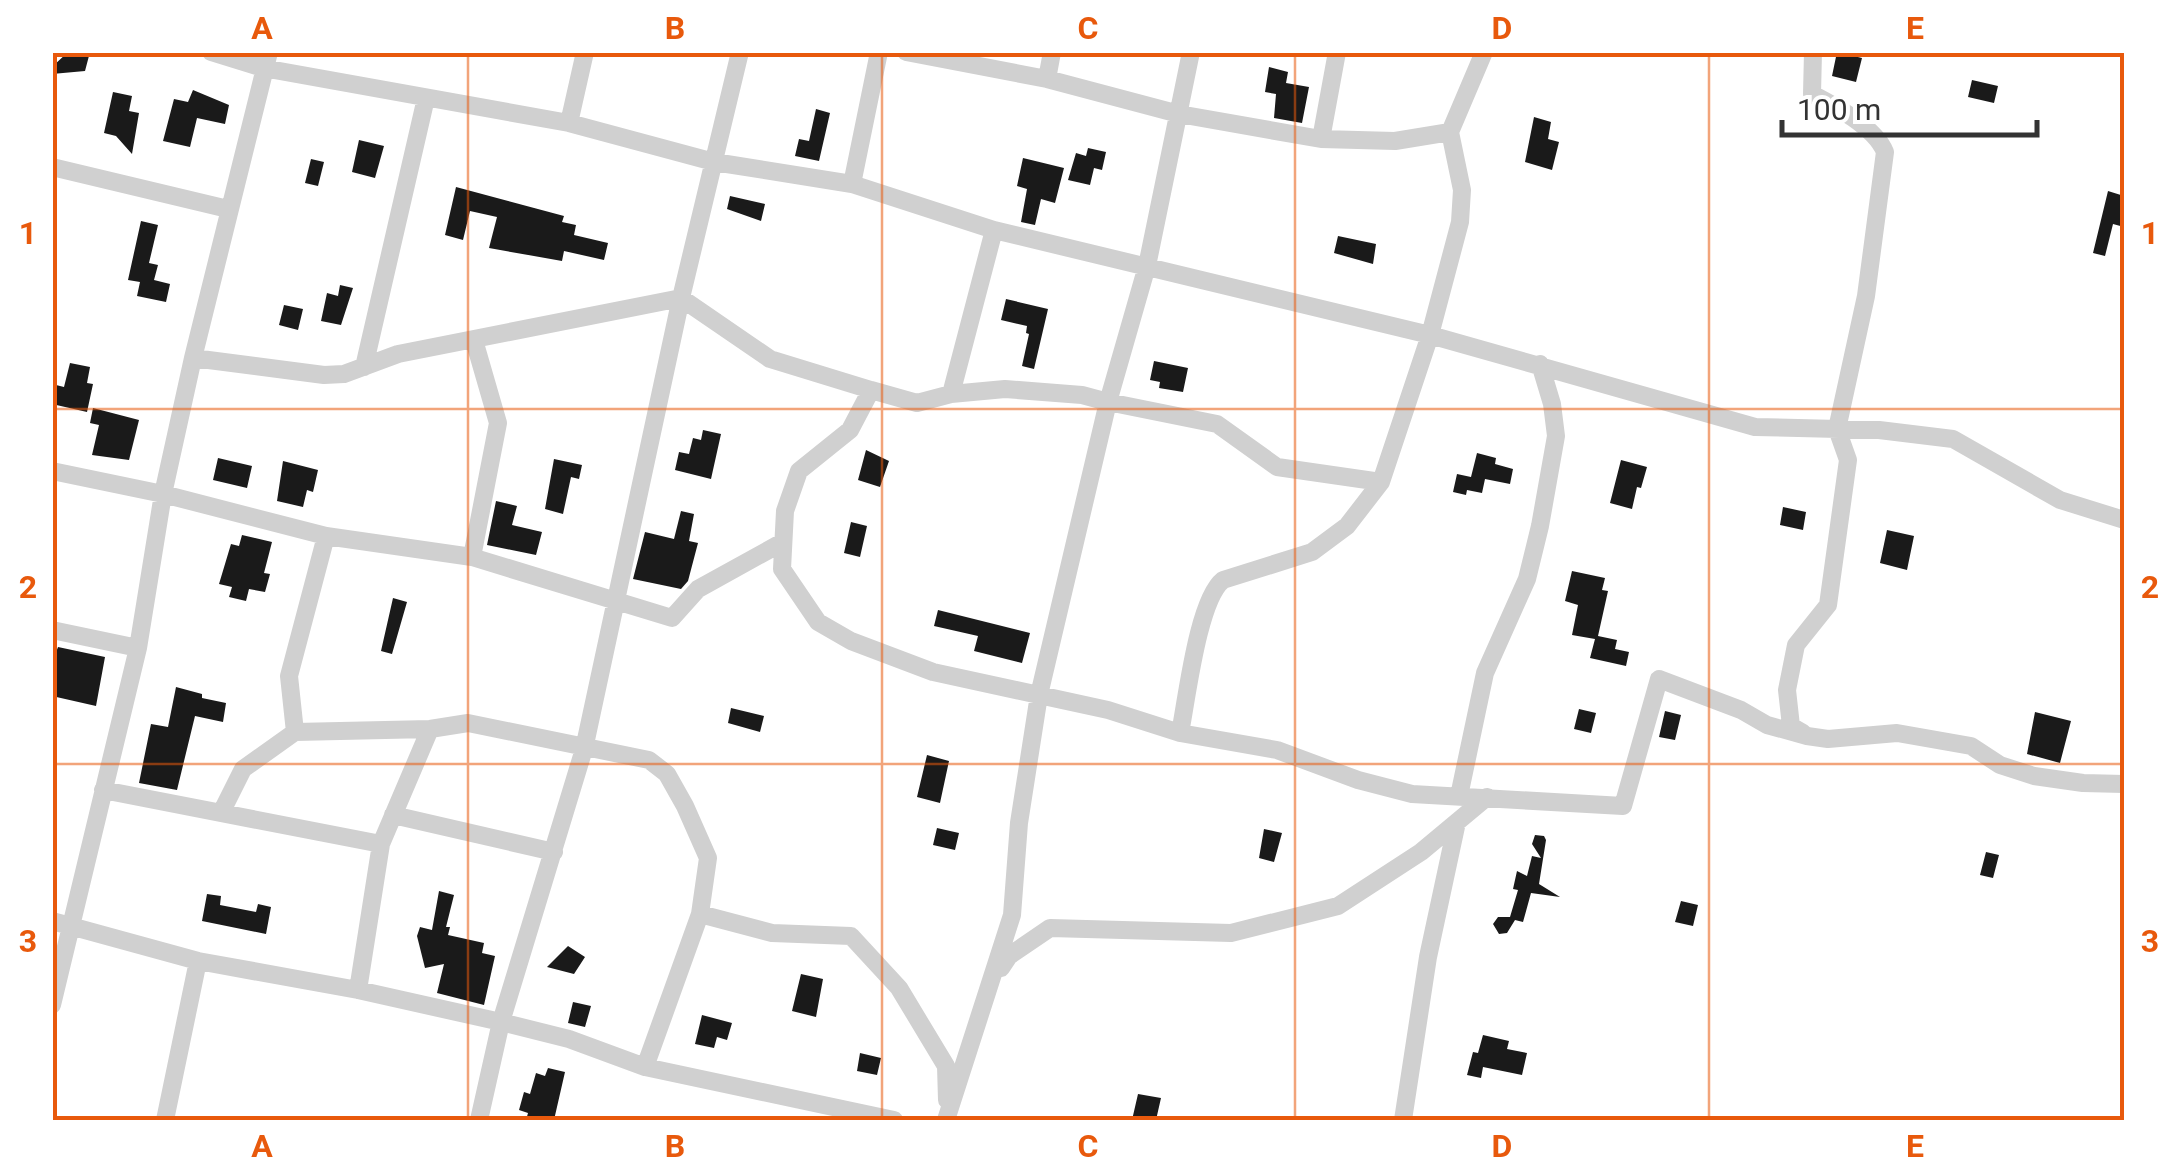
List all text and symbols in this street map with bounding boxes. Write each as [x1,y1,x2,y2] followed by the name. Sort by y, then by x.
[251,9,273,47] text: A
[665,9,685,47] text: B
[1078,9,1098,47] text: C
[1492,9,1512,47] text: D
[1906,9,1924,47] text: E
[1782,75,2037,137] scale bar
[1797,92,1881,127] text: 100 m
[19,214,37,252] text: 1
[2141,214,2159,252] text: 1
[19,568,37,606] text: 2
[2141,568,2159,606] text: 2
[19,922,37,960] text: 3
[2141,922,2159,960] text: 3
[251,1127,273,1165] text: A
[665,1127,685,1165] text: B
[1078,1127,1098,1165] text: C
[1492,1127,1512,1165] text: D
[1906,1127,1924,1165] text: E

